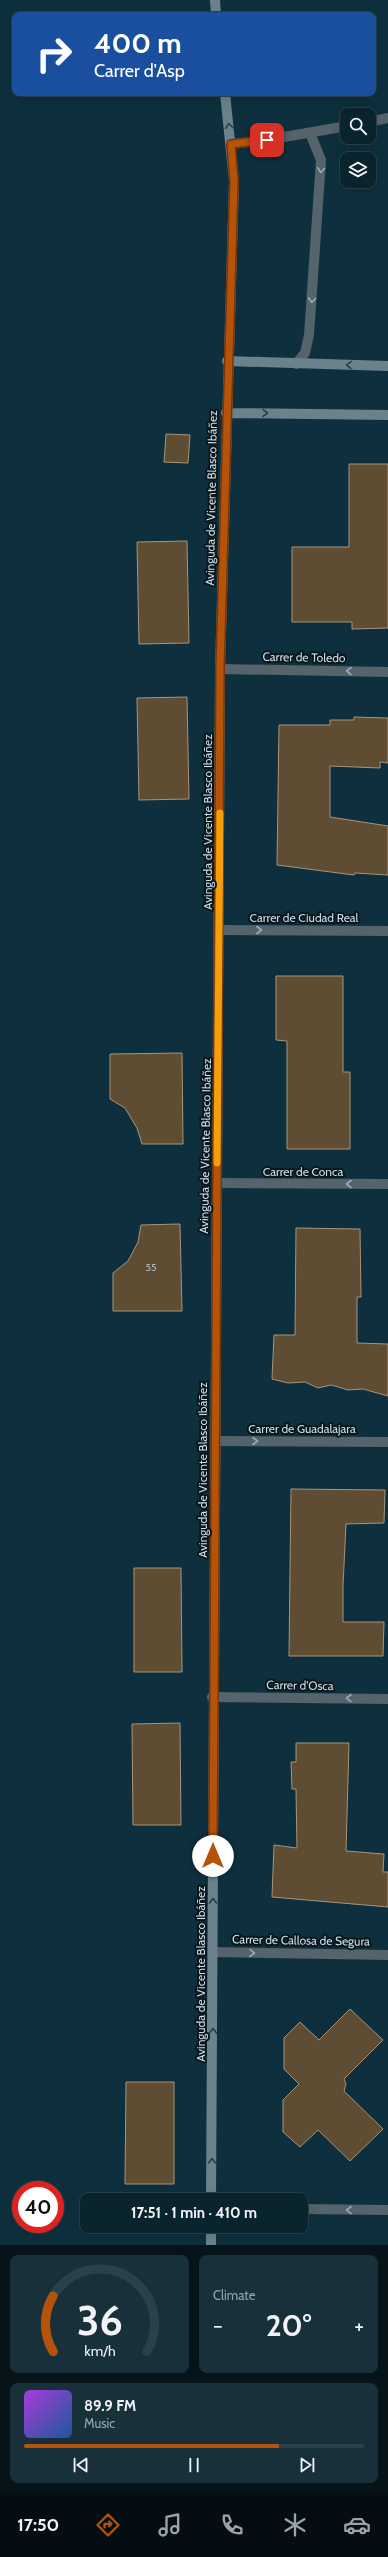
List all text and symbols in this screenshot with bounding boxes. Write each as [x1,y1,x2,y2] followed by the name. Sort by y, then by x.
[94,26,182,60] text: 400 m
[28,28,80,80] icon: right
[94,60,185,82] text: Carrer d'Asp
[340,108,376,188] map controls
[340,108,376,144] button: search
[225,123,234,129] one-way arrow
[250,123,284,157] pin
[256,129,278,151] icon: arrive
[340,152,376,188] button: layers
[316,167,325,173] one-way arrow
[307,297,316,303] one-way arrow
[346,361,352,369] one-way arrow
[262,409,268,417] one-way arrow
[202,410,220,586] street label: Avinguda de Vicente Blasco Ibáñez
[262,649,346,665] street label: Carrer de Toledo
[346,667,352,675] one-way arrow
[200,734,215,910] street label: Avinguda de Vicente Blasco Ibáñez
[250,910,359,925] street label: Carrer de Ciudad Real
[256,926,262,934] one-way arrow
[196,1058,214,1234] street label: Avinguda de Vicente Blasco Ibáñez
[263,1164,343,1179] street label: Carrer de Conca
[346,1180,352,1188] one-way arrow
[146,1261,156,1274] house number: 55
[195,1382,210,1558] street label: Avinguda de Vicente Blasco Ibáñez
[248,1421,356,1436] street label: Carrer de Guadalajara
[252,1437,258,1445] one-way arrow
[266,1677,334,1693] street label: Carrer d'Osca
[346,1694,352,1702] one-way arrow
[192,1835,234,1877] position arrow
[193,1886,208,2062] street label: Avinguda de Vicente Blasco Ibáñez
[209,1898,217,1904] one-way arrow
[232,1931,370,1949] street label: Carrer de Callosa de Segura
[249,1949,255,1957] one-way arrow
[209,2028,217,2034] one-way arrow
[208,2158,216,2164] one-way arrow
[12,2181,64,2233] speed limit sign: 40
[131,2204,257,2222] text: 17:51 · 1 min · 410 m
[346,2206,352,2214] one-way arrow
[213,2287,255,2303] text: Climate
[77,2295,122,2345] text: 36
[266,2307,311,2344] text: 20°
[213,2312,223,2339] text: −
[354,2312,364,2339] text: +
[84,2342,115,2360] text: km/h
[84,2397,136,2415] text: 89.9 FM
[84,2415,115,2431] text: Music
[70,2454,92,2476] icon: previous
[183,2454,205,2476] icon: pause
[296,2454,318,2476] icon: next
[94,2511,122,2539] icon: directions
[156,2511,184,2539] icon: music
[218,2511,246,2539] icon: phone
[281,2511,309,2539] icon: climate
[343,2511,371,2539] icon: car
[17,2514,59,2536] text: 17:50

